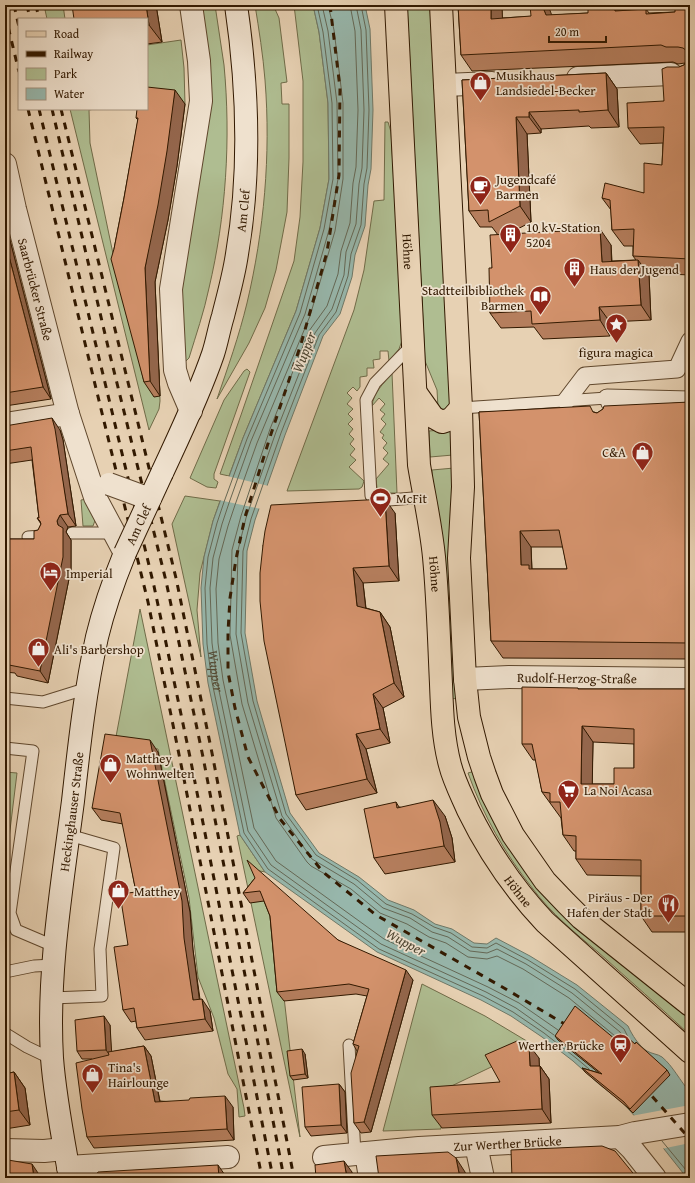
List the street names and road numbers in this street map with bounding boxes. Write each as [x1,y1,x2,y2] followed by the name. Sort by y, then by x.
[231,187,255,233] street label: Am Clef
[397,233,418,270] street label: Höhne
[13,236,58,343] street label: Saarbrücker Straße
[121,500,157,548] street label: Am Clef
[424,555,446,593] street label: Höhne
[517,668,637,688] street label: Rudolf-Herzog-Straße
[55,751,88,873] street label: Heckinghauser Straße
[499,871,537,912] street label: Höhne
[453,1131,562,1156] street label: Zur Werther Brücke

